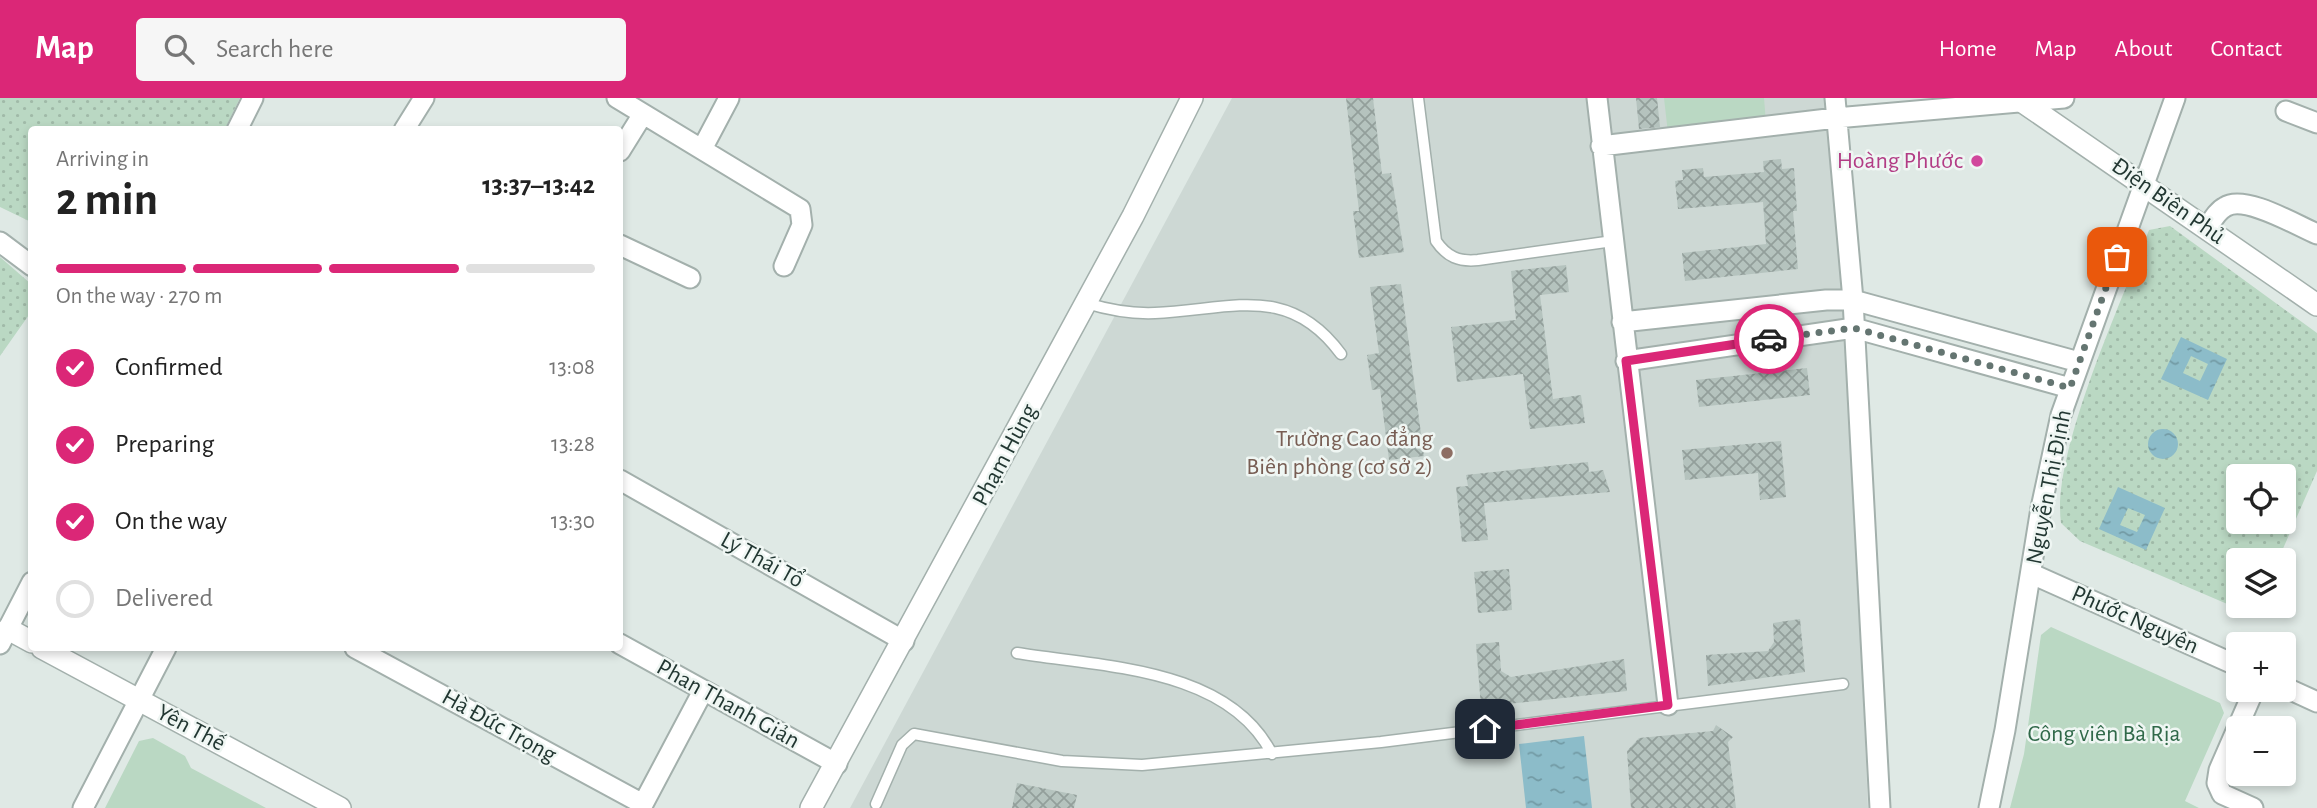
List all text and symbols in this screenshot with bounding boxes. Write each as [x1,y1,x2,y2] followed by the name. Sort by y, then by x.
[136,18,626,81] search box
[160,30,198,68] icon: search
[35,32,94,65] text: Map
[216,36,334,62] text: Search here
[1939,37,1997,61] text: Home
[2035,37,2077,61] text: Map
[2115,37,2172,61] text: About
[2210,37,2282,61] text: Contact
[56,148,149,171] text: Arriving in
[1837,149,1963,173] place label: Hoàng Phước
[1969,153,1985,169] marker: Hoàng Phước
[2107,153,2229,249] street label: Điện Biên Phủ
[482,172,595,198] text: 13:37–13:42
[56,177,158,223] text: 2 min
[2087,227,2147,287] pin
[2098,238,2136,276] icon: bag
[56,285,223,308] text: On the way · 270 m
[1734,304,1804,374] courier
[1750,320,1788,358] icon: car
[56,349,94,387] icon: check
[115,354,223,380] text: Confirmed
[549,356,595,379] text: 13:08
[968,400,1042,510] street label: Phạm Hùng
[2021,407,2076,566] street label: Nguyễn Thị Định
[56,426,94,464] icon: check
[1246,426,1433,479] place label: Trường Cao đẳng Biên phòng (cơ sở 2)
[115,431,214,457] text: Preparing
[551,433,595,456] text: 13:28
[1439,445,1455,461] marker: Trường Cao đẳng Biên phòng (cơ sở 2)
[2226,464,2296,786] map controls
[2226,464,2296,534] button: locate
[56,503,94,541] icon: check
[115,508,227,534] text: On the way
[551,510,595,533] text: 13:30
[717,527,808,592] street label: Lý Thái Tổ
[2226,548,2296,618] button: layers
[2068,581,2202,659] street label: Phước Nguyên
[115,585,213,611] text: Delivered
[2226,632,2296,702] button: +
[653,655,803,753] street label: Phan Thanh Giản
[438,685,560,767] street label: Hà Đức Trọng
[1455,699,1515,759] pin
[153,700,229,756] street label: Yên Thế
[1466,710,1504,748] icon: home
[2226,716,2296,786] button: −
[2027,722,2181,746] park label: Công viên Bà Rịa

